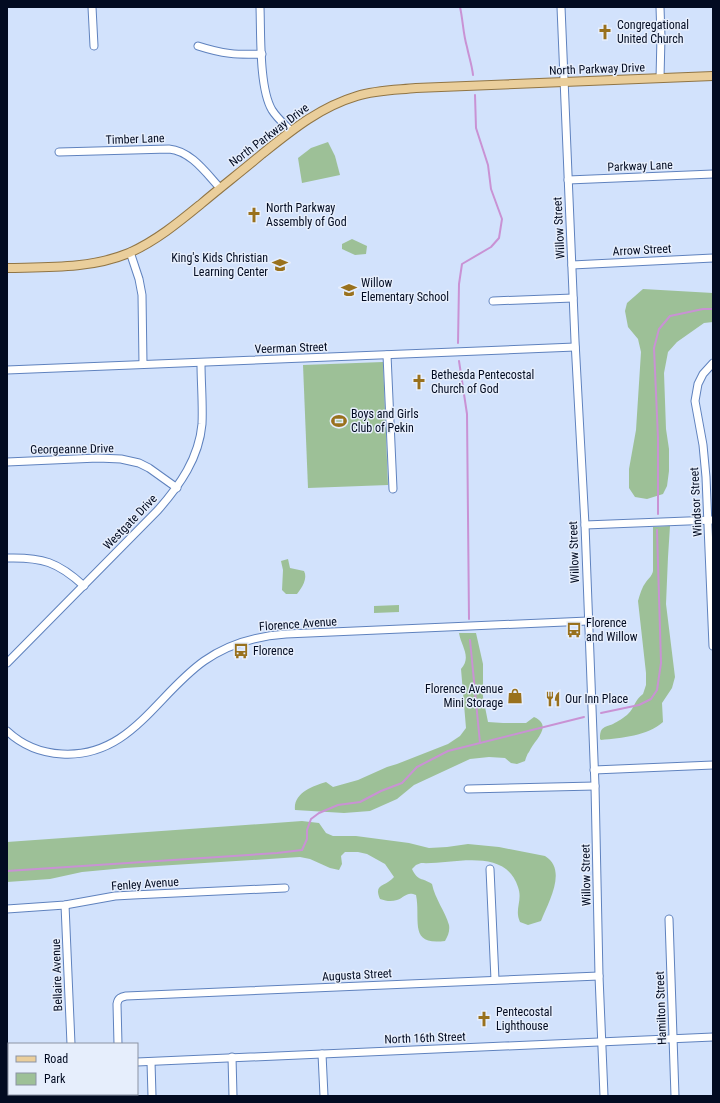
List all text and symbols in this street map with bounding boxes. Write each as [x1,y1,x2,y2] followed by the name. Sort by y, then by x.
[617,18,689,46] place label: Congregational United Church
[596,23,614,41] church icon: Congregational United Church
[549,60,646,78] street label: North Parkway Drive
[226,100,312,169] street label: North Parkway Drive
[105,131,165,147] street label: Timber Lane
[607,158,673,174] street label: Parkway Lane
[550,196,568,259] street label: Willow Street
[266,201,347,229] place label: North Parkway Assembly of God
[245,206,263,224] church icon: North Parkway Assembly of God
[612,241,672,259] street label: Arrow Street
[171,251,268,279] place label: King's Kids Christian Learning Center
[271,256,289,274] school or university icon: King's Kids Christian Learning Center
[361,276,449,304] place label: Willow Elementary School
[340,281,358,299] school or university icon: Willow Elementary School
[254,340,328,356] street label: Veerman Street
[431,368,534,396] place label: Bethesda Pentecostal Church of God
[410,373,428,391] church icon: Bethesda Pentecostal Church of God
[351,407,419,435] place label: Boys and Girls Club of Pekin
[330,412,348,430] sports icon: Boys and Girls Club of Pekin
[30,441,114,457] street label: Georgeanne Drive
[687,466,705,537] street label: Windsor Street
[100,491,160,552] street label: Westgate Drive
[566,520,582,583] street label: Willow Street
[259,614,338,634] street label: Florence Avenue
[586,616,638,644] place label: Florence and Willow
[565,621,583,639] bus stop icon: Florence and Willow
[232,642,250,660] bus stop icon: Florence
[253,644,294,658] place label: Florence
[425,682,503,710] place label: Florence Avenue Mini Storage
[506,687,524,705] shop icon: Florence Avenue Mini Storage
[544,690,562,708] restaurant icon: Our Inn Place
[565,692,628,706] place label: Our Inn Place
[578,843,594,906] street label: Willow Street
[111,875,180,893] street label: Fenley Avenue
[49,938,65,1012] street label: Bellaire Avenue
[322,966,393,984] street label: Augusta Street
[653,970,669,1045] street label: Hamilton Street
[496,1005,552,1033] place label: Pentecostal Lighthouse
[475,1010,493,1028] church icon: Pentecostal Lighthouse
[384,1030,466,1046] street label: North 16th Street
[8,1043,138,1095] legend
[44,1052,68,1066] text: Road
[44,1072,66,1086] text: Park

